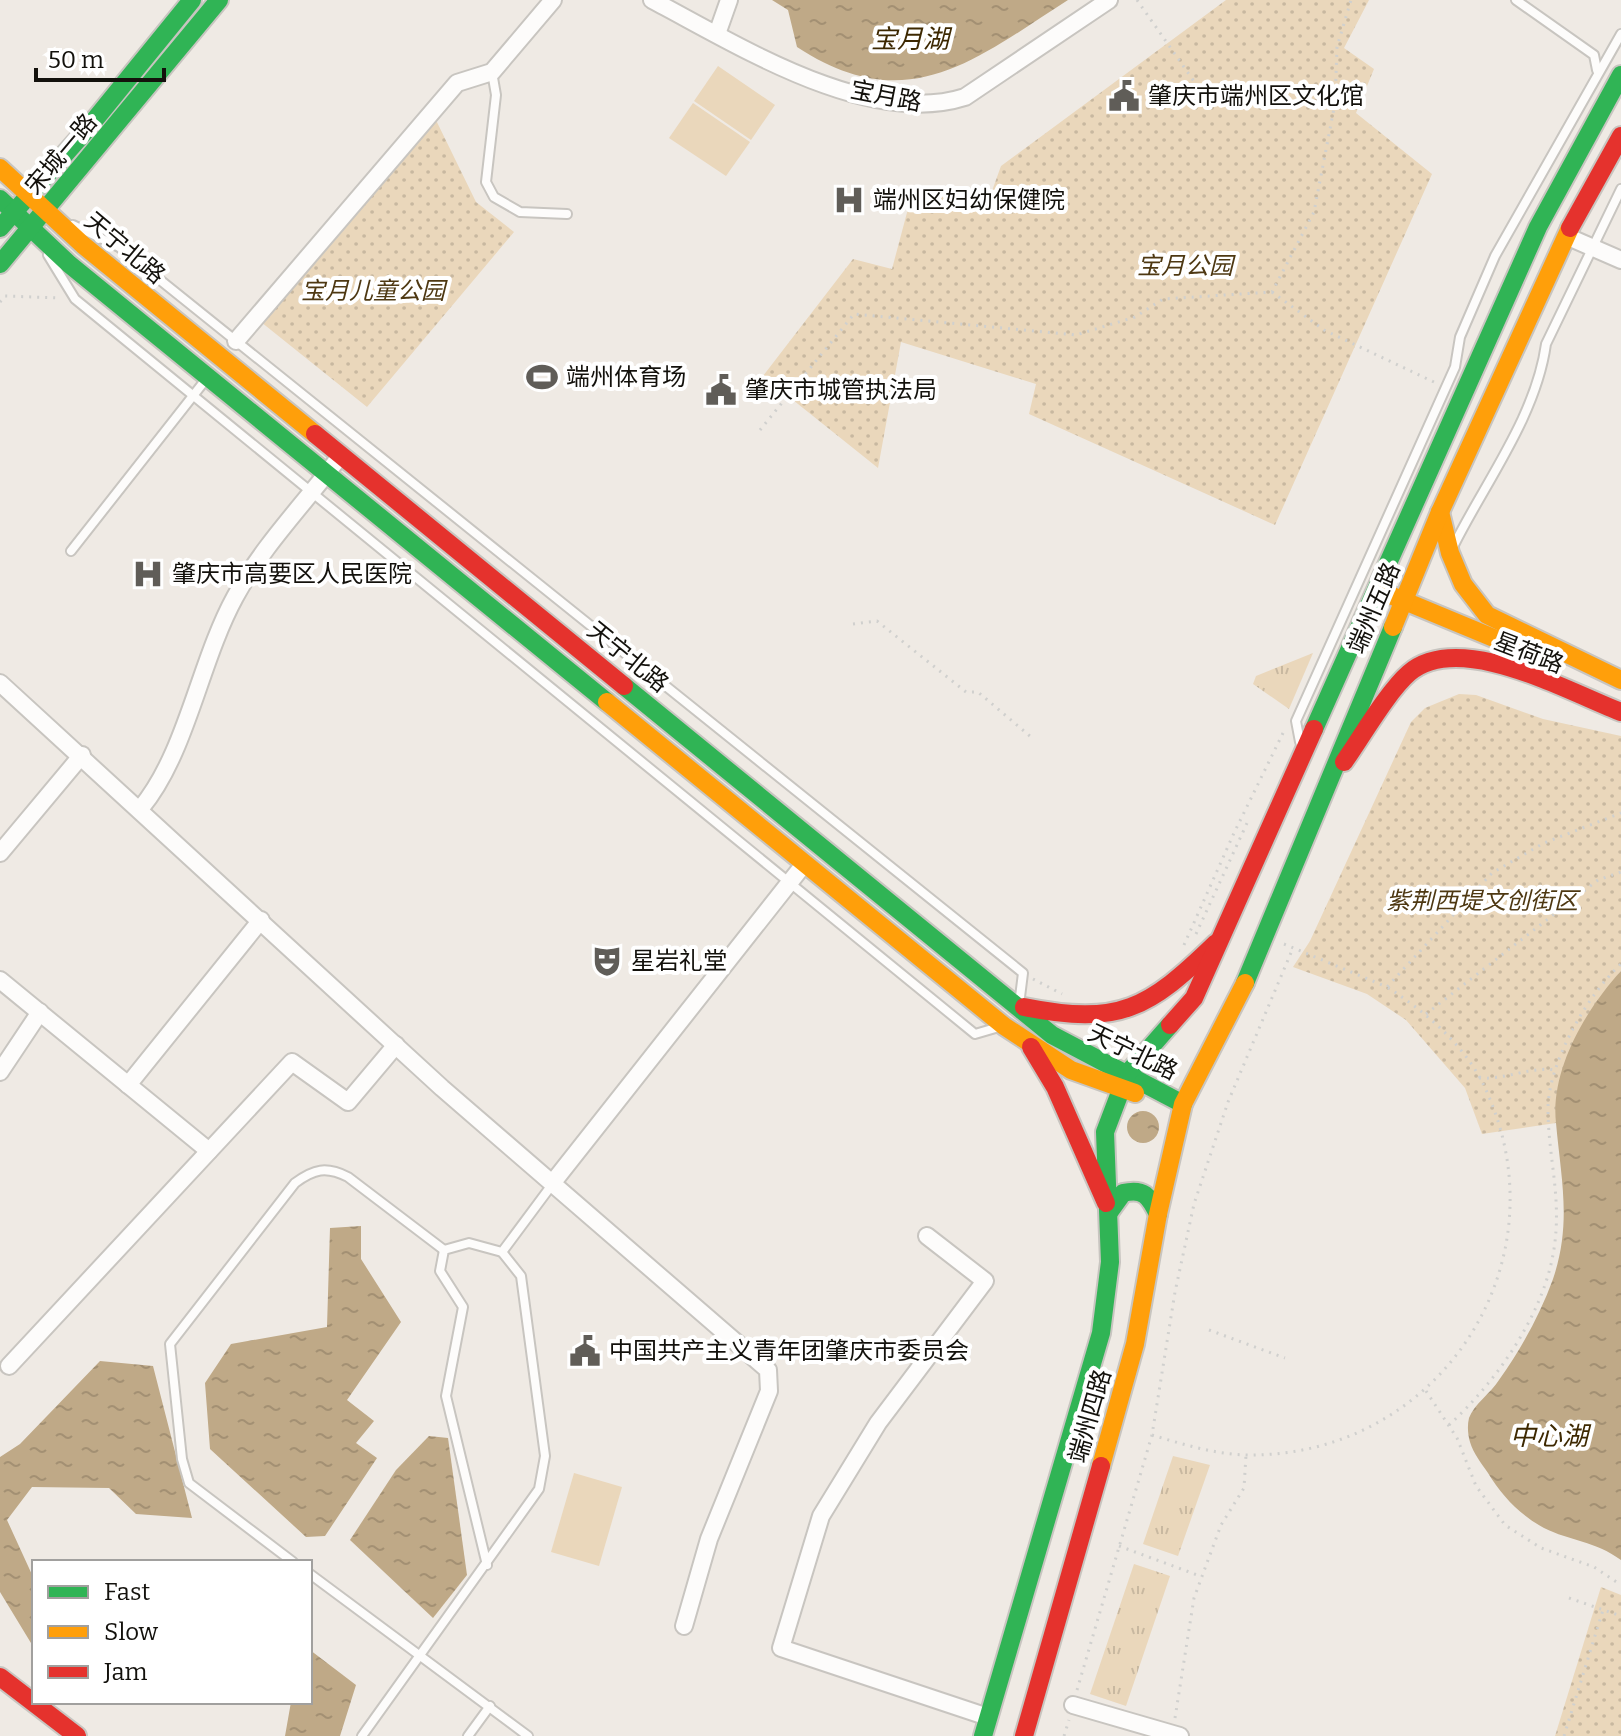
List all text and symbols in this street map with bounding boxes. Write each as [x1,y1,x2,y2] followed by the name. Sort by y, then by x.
[871,24,953,55] water label: 宝月湖
[36,32,164,82] scale bar
[48,46,104,74] text: 50 m
[848,75,924,117] street label: 宝月路
[1107,79,1141,113] public building icon: 肇庆市端州区文化馆
[1148,82,1364,110] place label: 肇庆市端州区文化馆
[19,108,103,200] street label: 宋城一路
[832,183,866,217] hospital icon: 端州区妇幼保健院
[873,186,1065,214] place label: 端州区妇幼保健院
[79,206,171,290] street label: 天宁北路
[1137,252,1236,280] park label: 宝月公园
[301,277,448,305] park label: 宝月儿童公园
[525,360,559,394] sports icon: 端州体育场
[566,363,686,391] place label: 端州体育场
[704,373,738,407] public building icon: 肇庆市城管执法局
[745,376,937,404] place label: 肇庆市城管执法局
[131,557,165,591] hospital icon: 肇庆市高要区人民医院
[1342,558,1406,658] street label: 端州五路
[172,560,412,588] place label: 肇庆市高要区人民医院
[582,616,674,698] street label: 天宁北路
[1490,627,1568,679] street label: 星荷路
[1386,887,1581,915] park label: 紫荆西堤文创街区
[590,944,624,978] theatre icon: 星岩礼堂
[631,947,727,975] place label: 星岩礼堂
[1084,1018,1182,1086] street label: 天宁北路
[568,1334,602,1368] public building icon: 中国共产主义青年团肇庆市委员会
[609,1337,969,1365] place label: 中国共产主义青年团肇庆市委员会
[1063,1366,1117,1466] street label: 端州四路
[1510,1421,1592,1452] water label: 中心湖
[32,1560,312,1704] legend
[104,1578,150,1606] text: Fast
[104,1618,159,1646] text: Slow
[103,1658,148,1686] text: Jam

